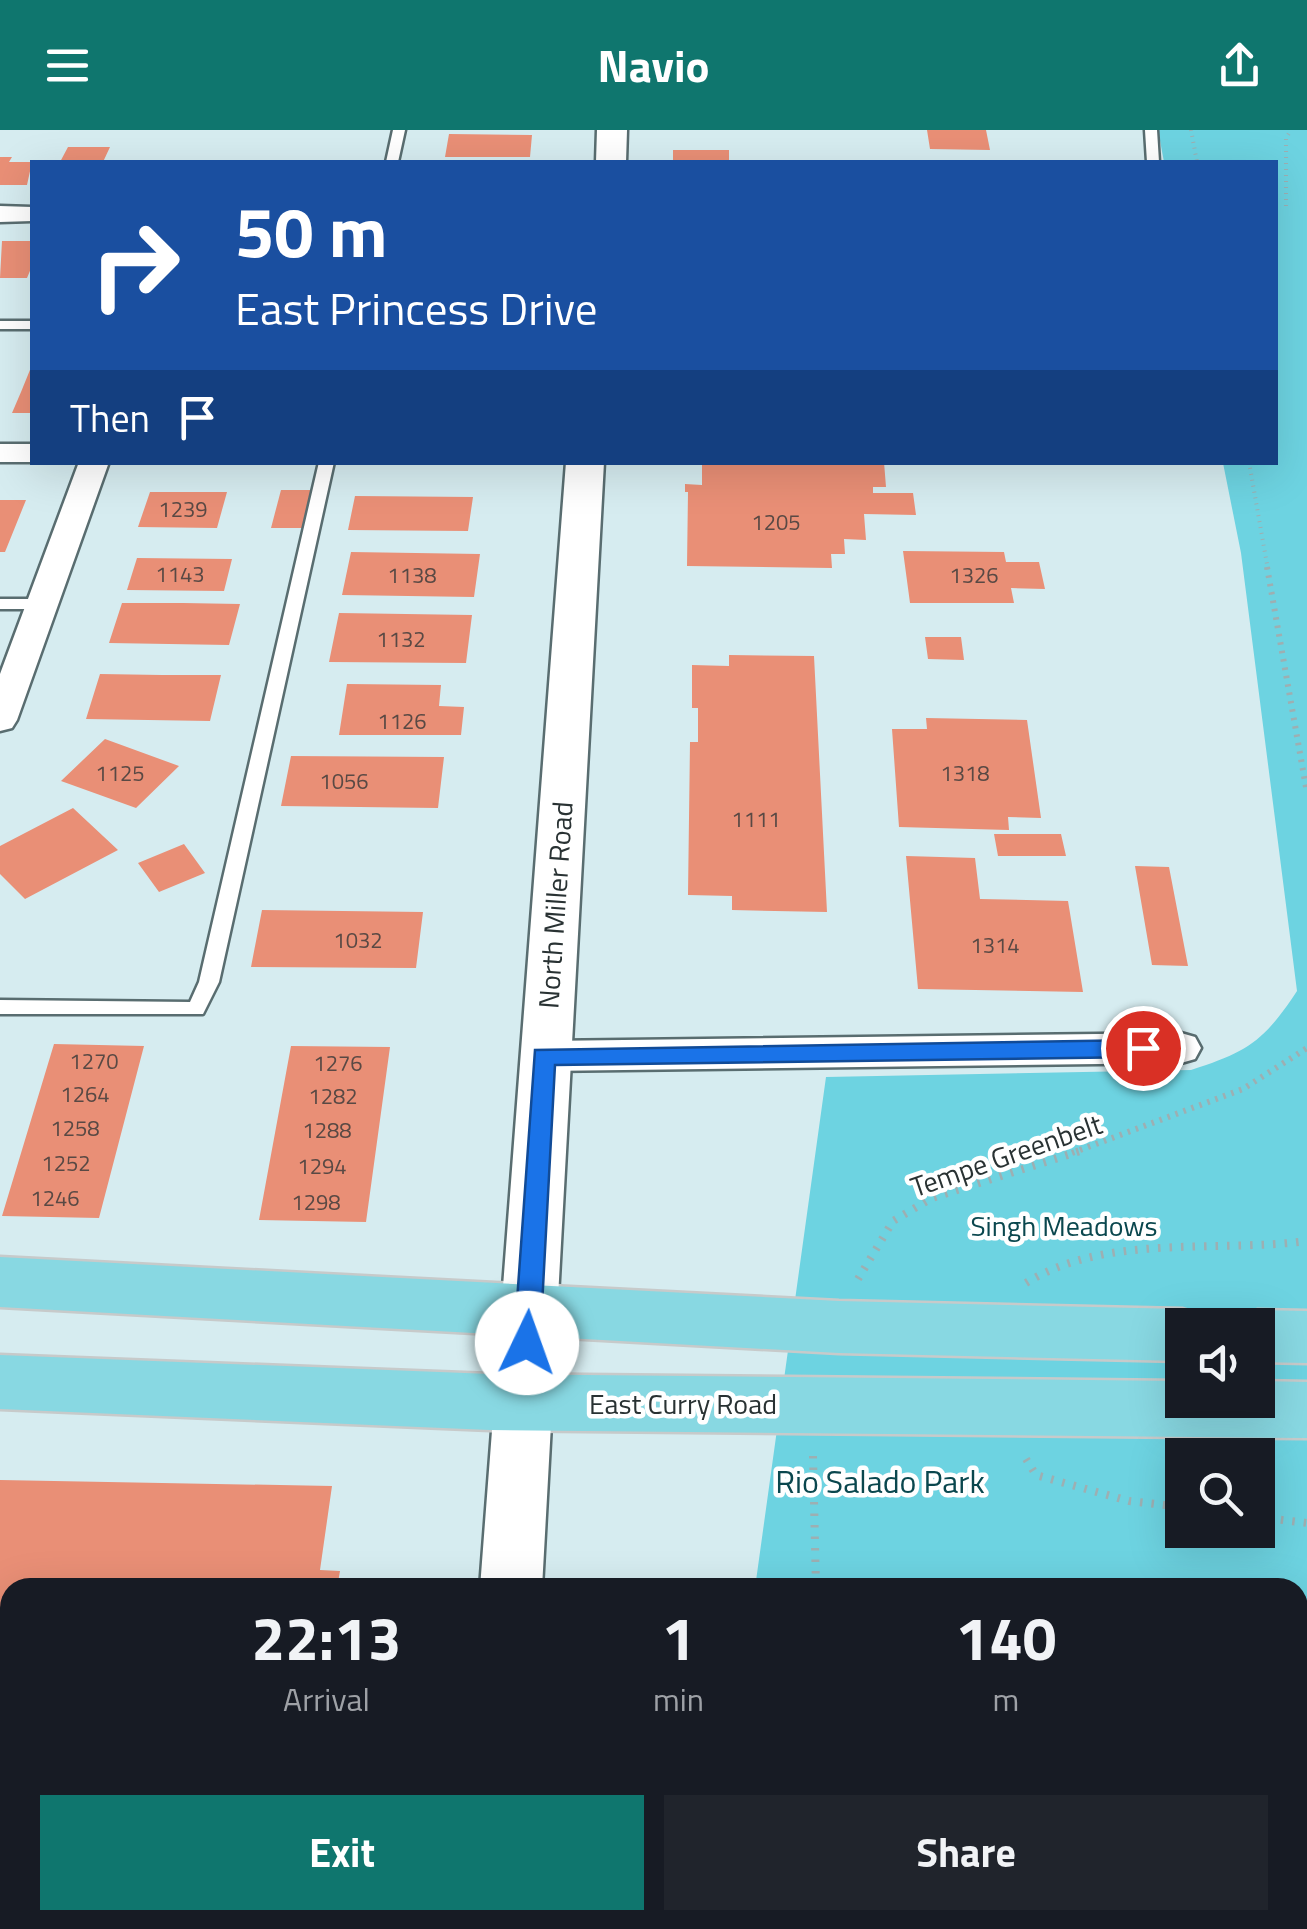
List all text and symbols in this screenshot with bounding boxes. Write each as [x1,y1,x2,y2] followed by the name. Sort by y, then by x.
[598,31,709,99] text: Navio
[40,38,95,93] icon: menu
[1212,38,1267,93] icon: share
[235,178,388,284] text: 50 m
[70,200,200,330] icon: right
[235,274,598,342] text: East Princess Drive
[70,389,150,447] text: Then
[170,390,225,445] icon: arrive
[158,492,208,526] house number: 1239
[751,505,801,539] house number: 1205
[155,557,205,591] house number: 1143
[387,558,437,592] house number: 1138
[949,558,999,592] house number: 1326
[376,622,426,656] house number: 1132
[377,704,427,738] house number: 1126
[95,756,145,790] house number: 1125
[940,756,990,790] house number: 1318
[319,764,369,798] house number: 1056
[526,800,584,1010] street label: North Miller Road
[731,802,781,836] house number: 1111
[333,923,383,957] house number: 1032
[970,928,1020,962] house number: 1314
[1101,1006,1186,1091] pin
[1116,1021,1171,1076] icon: arrive
[69,1044,119,1078] house number: 1270
[313,1046,363,1080] house number: 1276
[60,1077,110,1111] house number: 1264
[308,1079,358,1113] house number: 1282
[904,1102,1108,1208] street label: Tempe Greenbelt
[50,1111,100,1145] house number: 1258
[302,1113,352,1147] house number: 1288
[41,1146,91,1180] house number: 1252
[297,1149,347,1183] house number: 1294
[30,1181,80,1215] house number: 1246
[291,1185,341,1219] house number: 1298
[970,1204,1158,1247] park label: Singh Meadows
[475,1291,579,1395] position arrow
[1165,1308,1275,1548] map controls
[1165,1308,1275,1418] button: sound
[589,1382,777,1425] street label: East Curry Road
[1165,1438,1275,1548] button: search
[775,1457,985,1505] park label: Rio Salado Park
[252,1592,401,1683] text: 22:13
[662,1592,695,1683] text: 1
[956,1592,1056,1683] text: 140
[283,1675,370,1723] text: Arrival
[653,1675,704,1723] text: min
[993,1675,1019,1723] text: m
[40,1795,644,1910] button: Exit
[664,1795,1268,1910] button: Share

